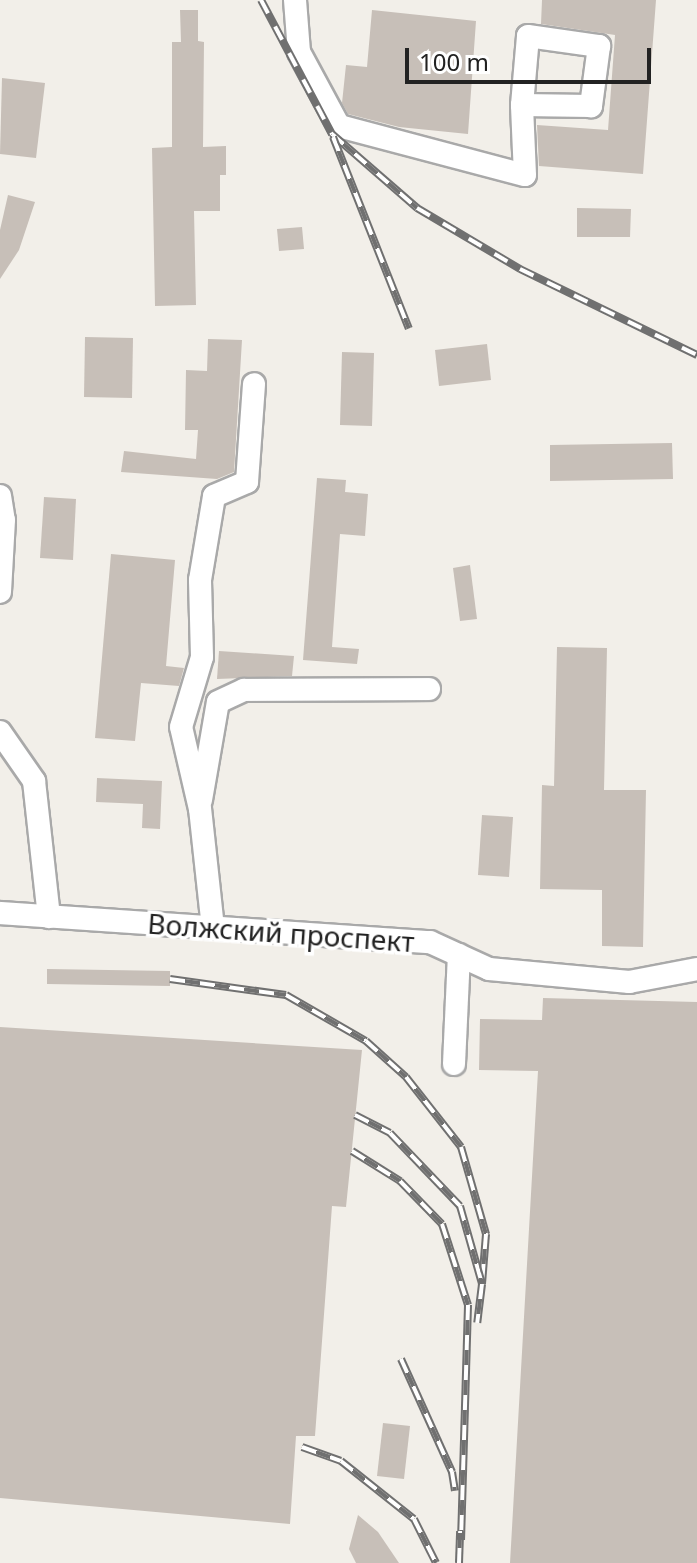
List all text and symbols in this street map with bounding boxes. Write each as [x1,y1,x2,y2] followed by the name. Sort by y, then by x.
[409,32,655,82] scale bar
[419,45,489,78] text: 100 m
[146,906,416,958] street label: Волжский проспект

